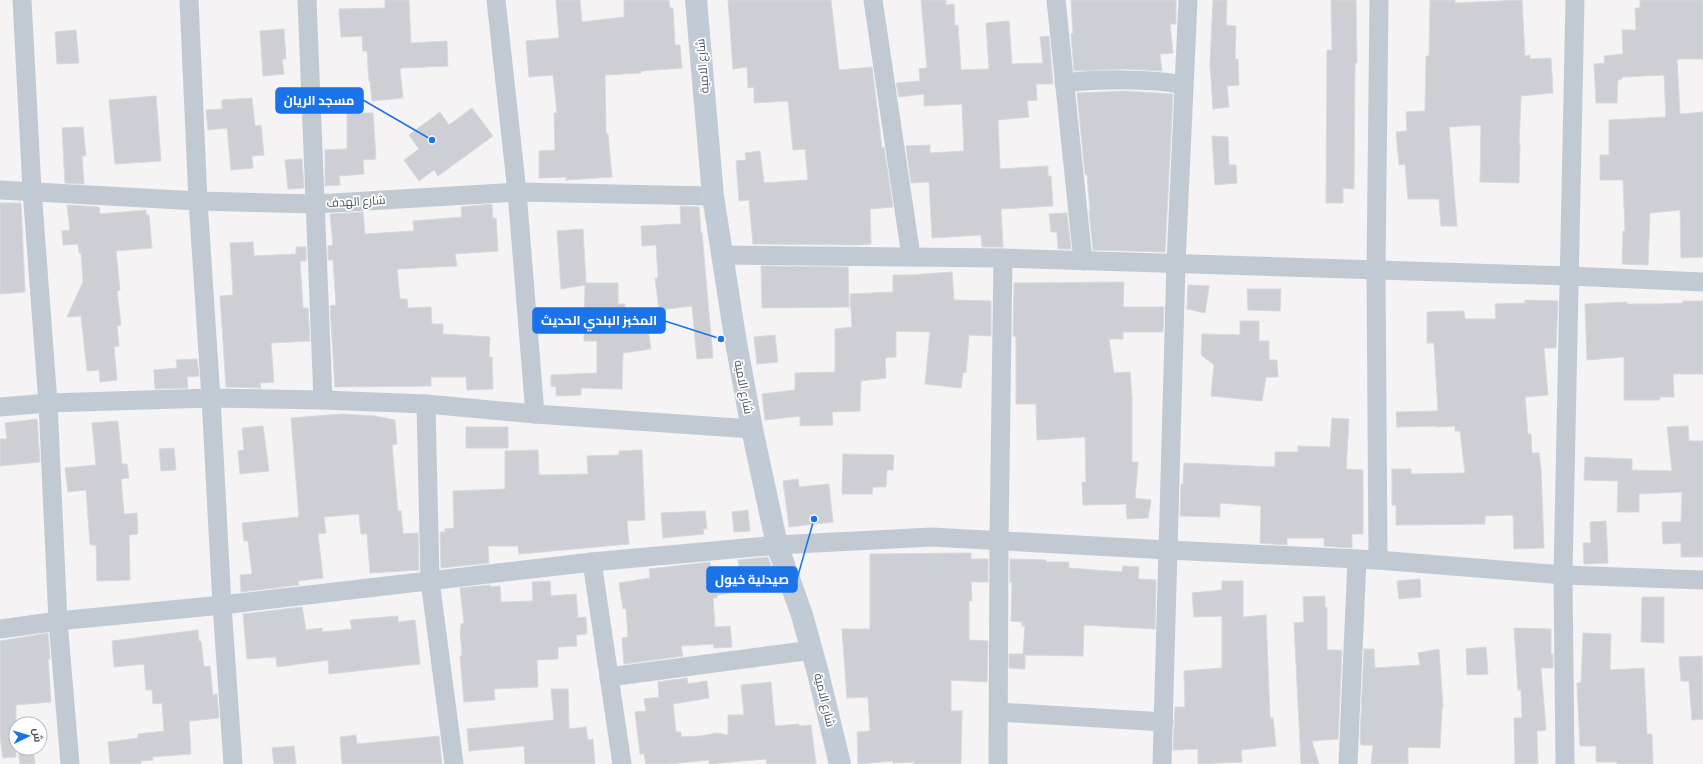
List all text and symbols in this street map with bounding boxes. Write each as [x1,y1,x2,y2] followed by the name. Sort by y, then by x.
[691,38,713,94] street label: شارع الامية
[276,88,363,113] callout: مسجد الريان
[284,91,354,109] text: مسجد الريان
[326,191,386,211] street label: شارع الهدف
[533,308,665,333] callout: المخبز البلدي الحديث
[541,311,657,332] text: المخبز البلدي الحديث
[730,358,758,416] street label: شارع الامية
[707,567,797,592] callout: صيدلية خيول
[715,570,789,588] text: صيدلية خيول
[810,671,840,729] street label: شارع الامية
[8,716,48,756] north arrow
[30,727,47,743] text: ش

